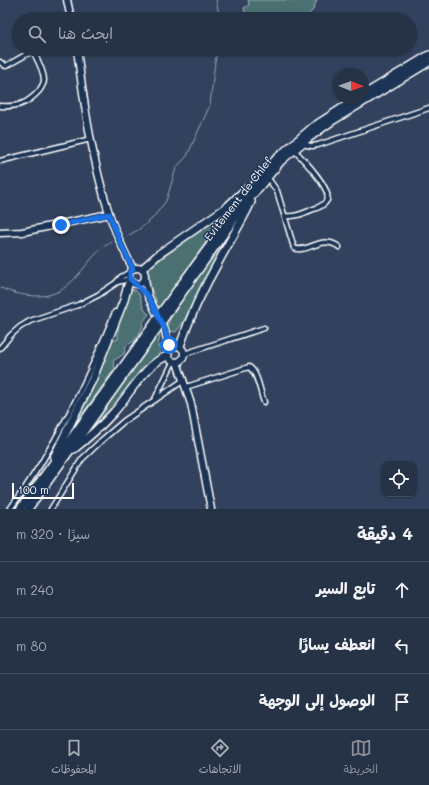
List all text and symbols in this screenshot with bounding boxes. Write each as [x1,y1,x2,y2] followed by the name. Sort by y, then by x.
[12,12,417,56] search box
[26,23,48,45] icon: search
[58,23,113,43] text: ابحث هنا
[333,68,369,104] north arrow
[200,153,275,244] street label: Evitement de Chlef
[52,216,70,234] route end
[160,336,178,354] route start
[381,461,417,497] map controls
[381,461,417,497] button: locate
[12,481,74,500] scale bar
[18,482,49,497] text: 100 m
[357,522,413,544] text: 4 دقيقة
[16,525,90,542] text: سيرًا · 320 m
[316,578,375,598] text: تابع السير
[391,579,413,601] icon: ahead
[16,581,53,598] text: 240 m
[299,634,375,654] text: انعطف يسارًا
[391,635,413,657] icon: left
[16,637,46,654] text: 80 m
[259,690,375,710] text: الوصول إلى الوجهة
[391,691,413,713] icon: arrive
[51,737,96,779] tab: المحفوظات
[199,737,241,779] tab: الاتجاهات
[344,737,378,779] tab: الخريطة

